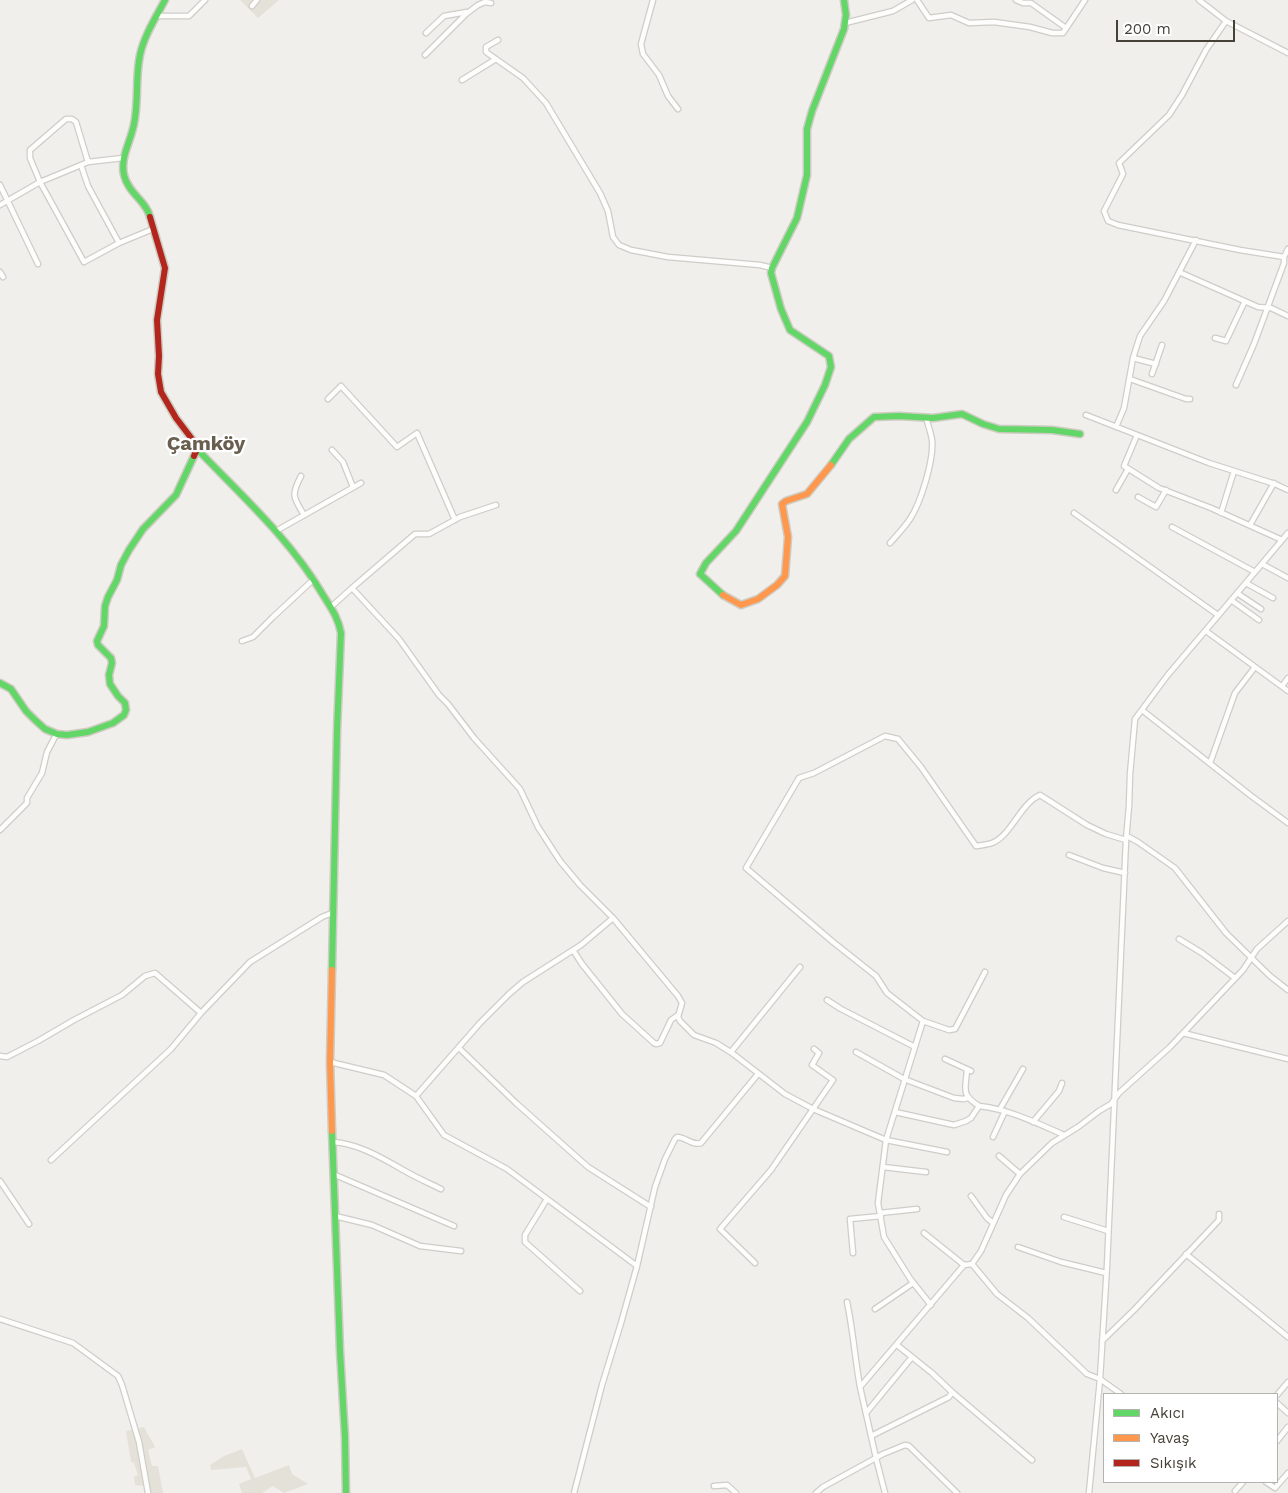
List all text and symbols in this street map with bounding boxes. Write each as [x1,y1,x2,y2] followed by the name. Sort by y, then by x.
[1118,10,1237,42] scale bar
[1124,20,1171,38] text: 200 m
[167,432,245,456] district label: Çamköy
[1103,1393,1278,1483] legend
[1150,1404,1185,1422] text: Akıcı
[1150,1429,1190,1447] text: Yavaş
[1150,1454,1196,1472] text: Sıkışık

